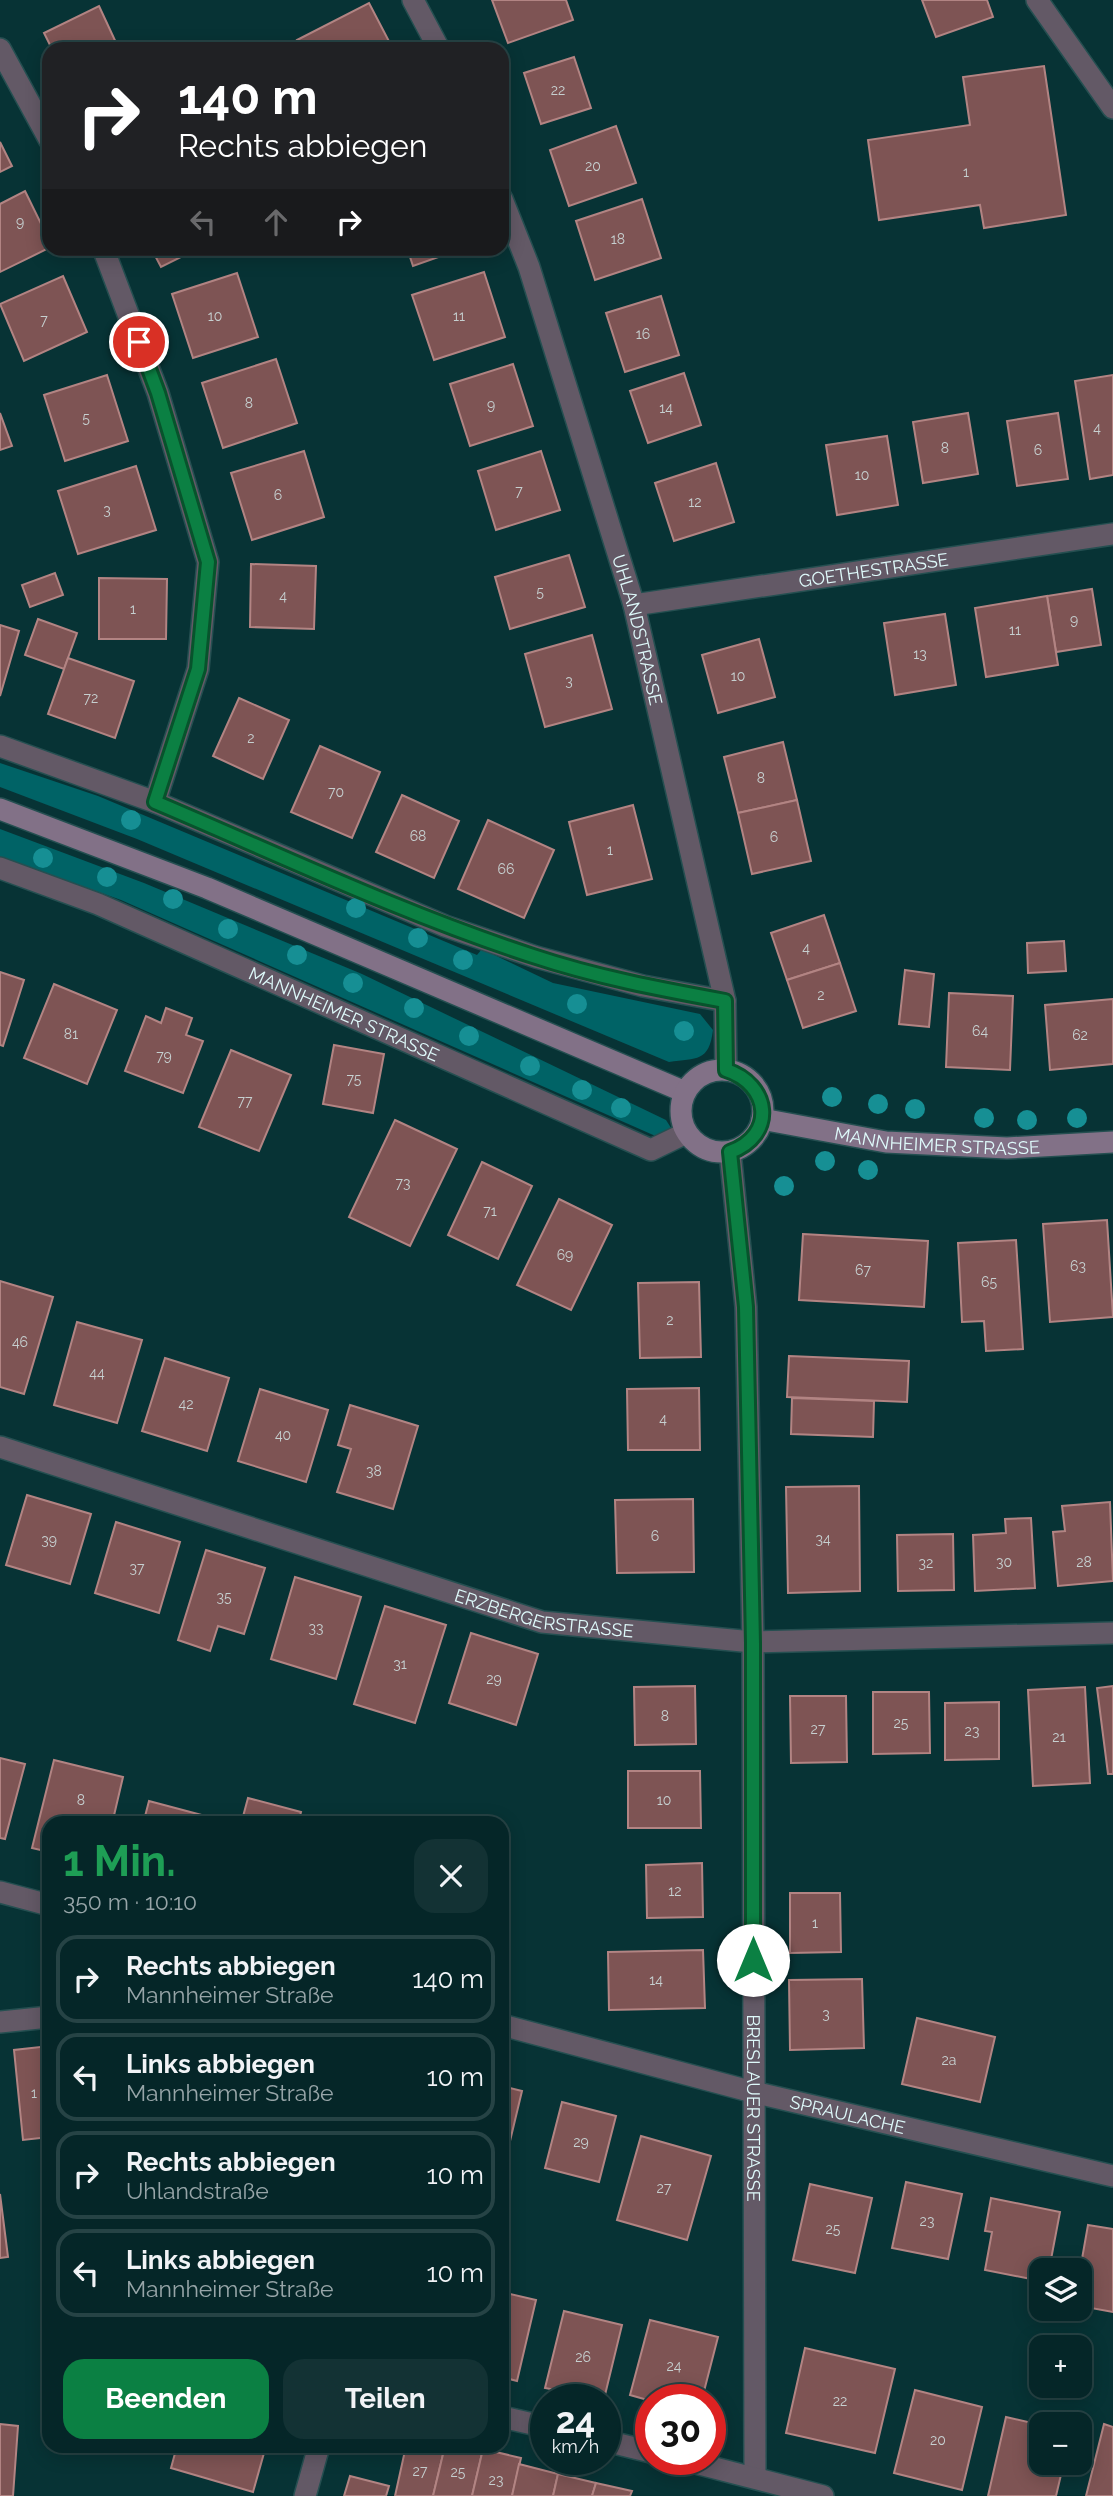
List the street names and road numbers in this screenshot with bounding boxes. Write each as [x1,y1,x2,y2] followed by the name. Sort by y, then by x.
[797,548,950,591] street label: GOETHESTRASSE
[608,552,667,707] street label: UHLANDSTRASSE
[246,962,443,1065] street label: MANNHEIMER STRASSE
[833,1122,1040,1158] street label: MANNHEIMER STRASSE
[452,1584,634,1641] street label: ERZBERGERSTRASSE
[743,2015,765,2202] street label: BRESLAUER STRASSE
[788,2090,907,2138] street label: SPRAULACHE

